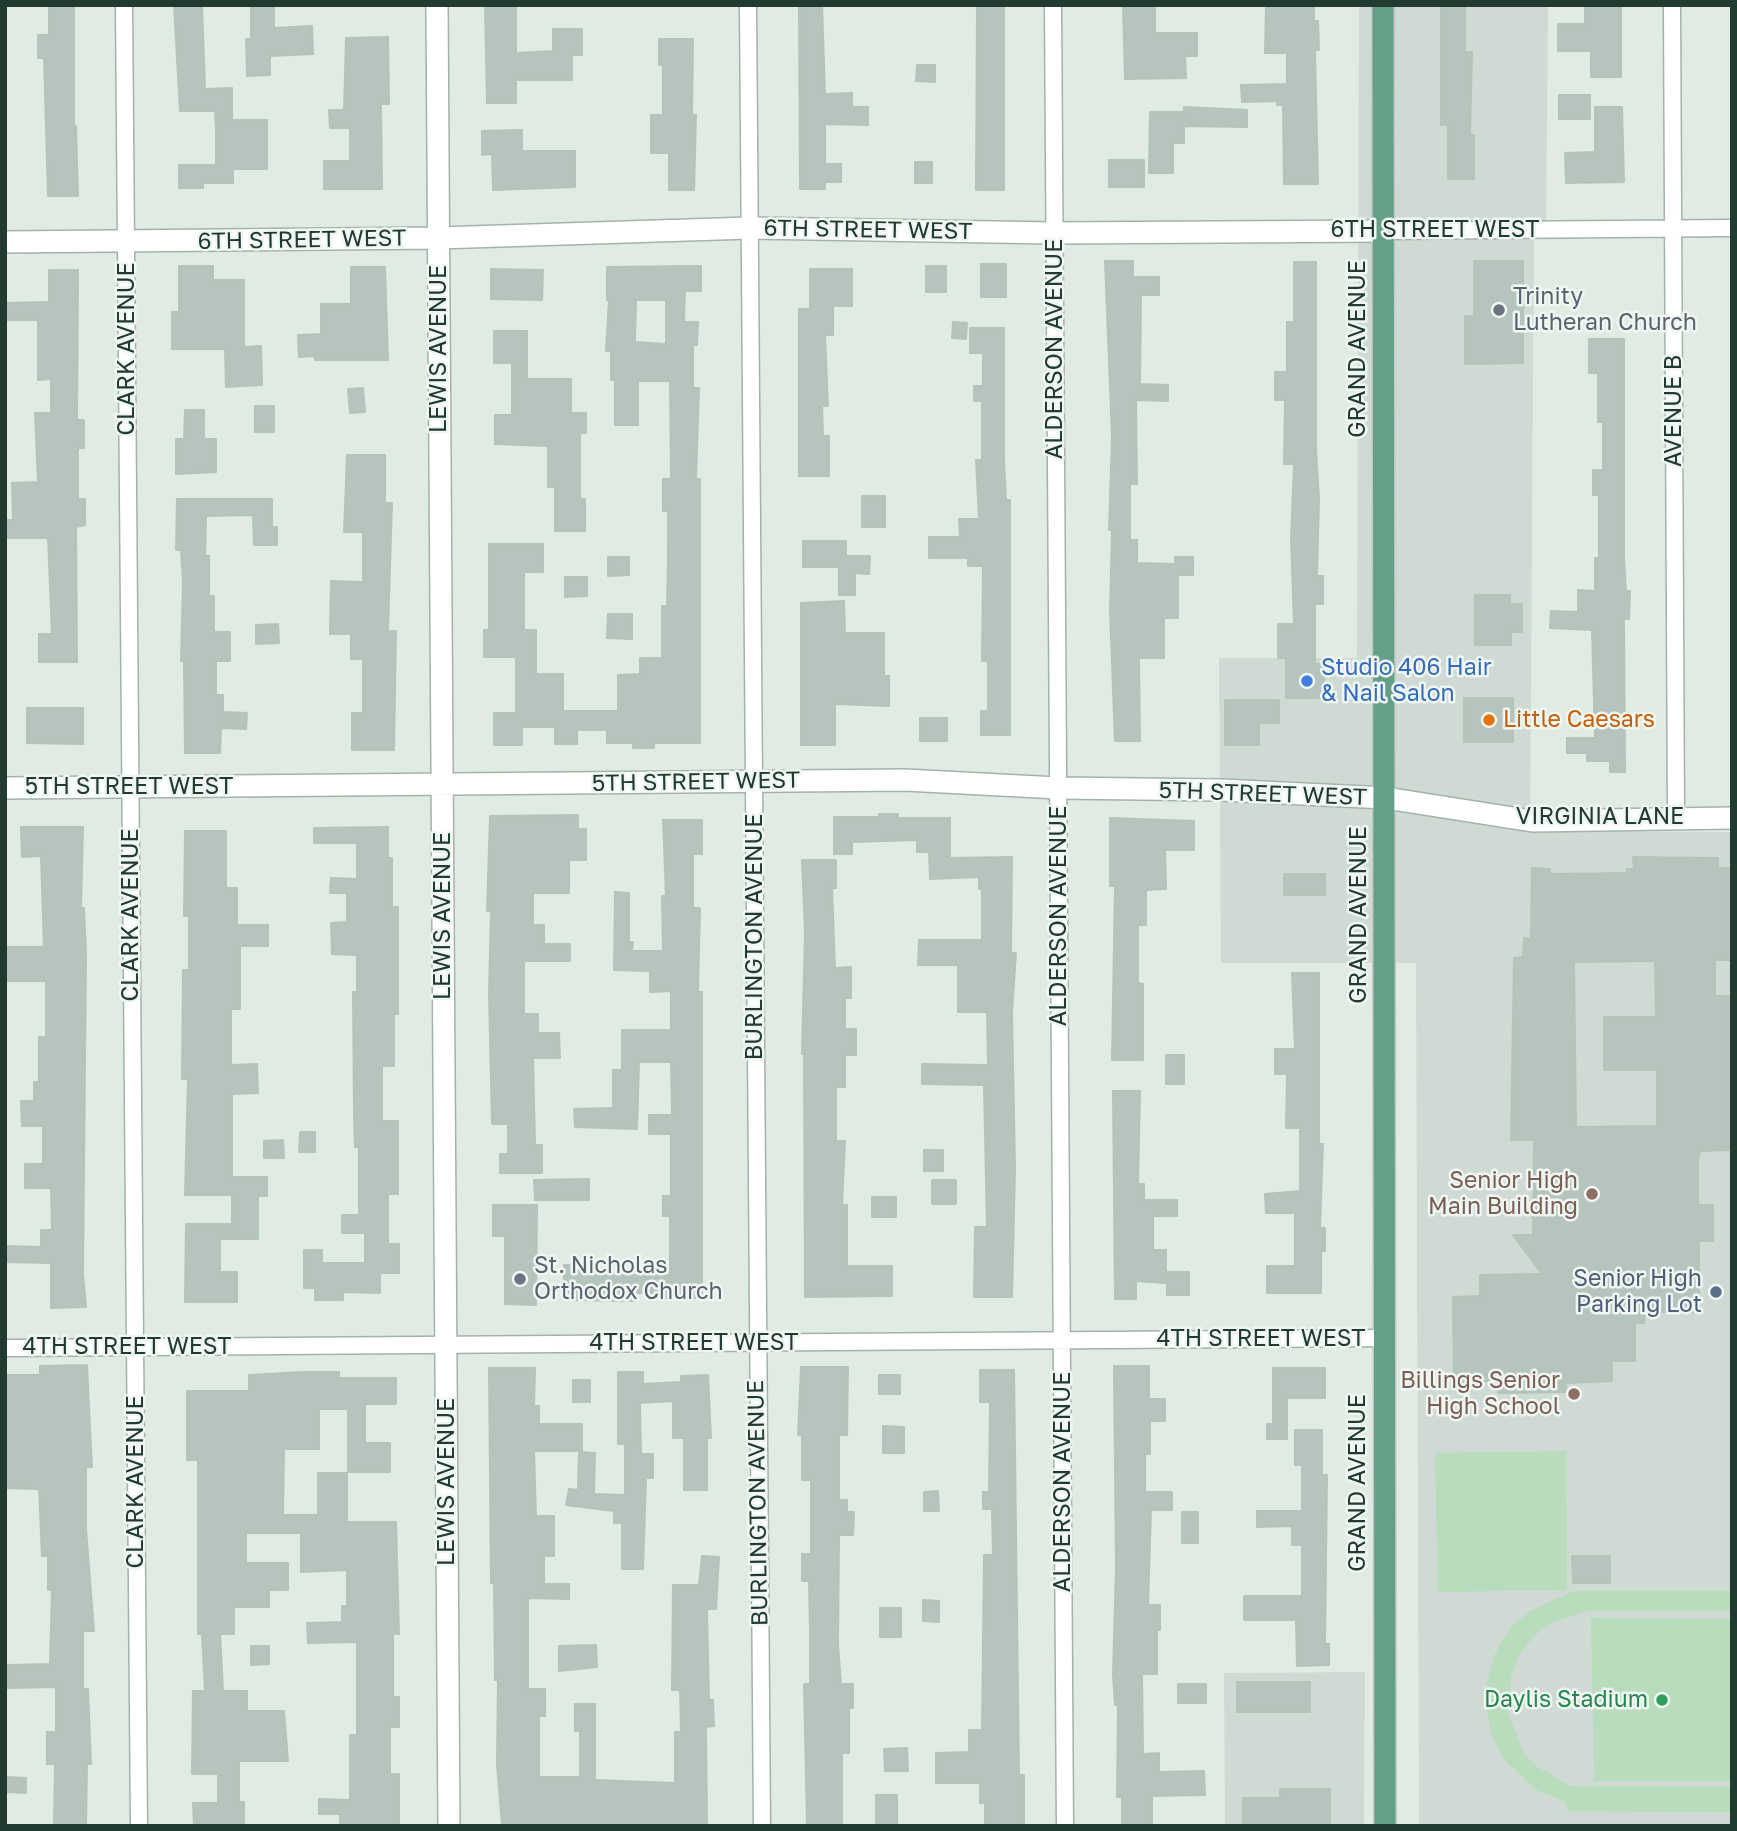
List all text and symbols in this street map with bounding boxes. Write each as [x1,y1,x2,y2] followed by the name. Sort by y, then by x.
[763,214,973,246] street label: 6TH STREET WEST
[1331,216,1539,244] street label: 6TH STREET WEST
[197,224,407,256] street label: 6TH STREET WEST
[1041,239,1069,459] street label: ALDERSON AVENUE
[1344,260,1372,438] street label: GRAND AVENUE
[113,262,141,436] street label: CLARK AVENUE
[425,265,453,433] street label: LEWIS AVENUE
[1513,283,1697,337] place label: Trinity Lutheran Church
[1491,302,1507,318] marker: Trinity Lutheran Church
[1660,355,1688,467] street label: AVENUE B
[1321,654,1492,708] place label: Studio 406 Hair & Nail Salon
[1299,673,1315,689] marker: Studio 406 Hair & Nail Salon
[1503,706,1655,734] place label: Little Caesars
[1481,712,1497,728] marker: Little Caesars
[592,766,800,798] street label: 5TH STREET WEST
[25,773,233,801] street label: 5TH STREET WEST
[1158,777,1368,811] street label: 5TH STREET WEST
[1516,803,1684,831] street label: VIRGINIA LANE
[1045,806,1073,1026] street label: ALDERSON AVENUE
[741,814,769,1060] street label: BURLINGTON AVENUE
[1345,826,1373,1004] street label: GRAND AVENUE
[117,828,145,1002] street label: CLARK AVENUE
[429,832,457,1000] street label: LEWIS AVENUE
[1428,1167,1578,1221] place label: Senior High Main Building
[1584,1186,1600,1202] marker: Senior High Main Building
[534,1252,723,1306] place label: St. Nicholas Orthodox Church
[1573,1265,1702,1319] place label: Senior High Parking Lot
[512,1271,528,1287] marker: St. Nicholas Orthodox Church
[1708,1284,1724,1300] marker: Senior High Parking Lot
[1156,1325,1366,1353] street label: 4TH STREET WEST
[589,1329,799,1357] street label: 4TH STREET WEST
[22,1333,232,1361] street label: 4TH STREET WEST
[1400,1367,1560,1421] place label: Billings Senior High School
[1049,1372,1077,1592] street label: ALDERSON AVENUE
[742,1380,774,1626] street label: BURLINGTON AVENUE
[1566,1386,1582,1402] marker: Billings Senior High School
[1344,1394,1372,1572] street label: GRAND AVENUE
[122,1395,150,1569] street label: CLARK AVENUE
[433,1398,461,1566] street label: LEWIS AVENUE
[1484,1686,1648,1714] place label: Daylis Stadium
[1654,1692,1670,1708] marker: Daylis Stadium

